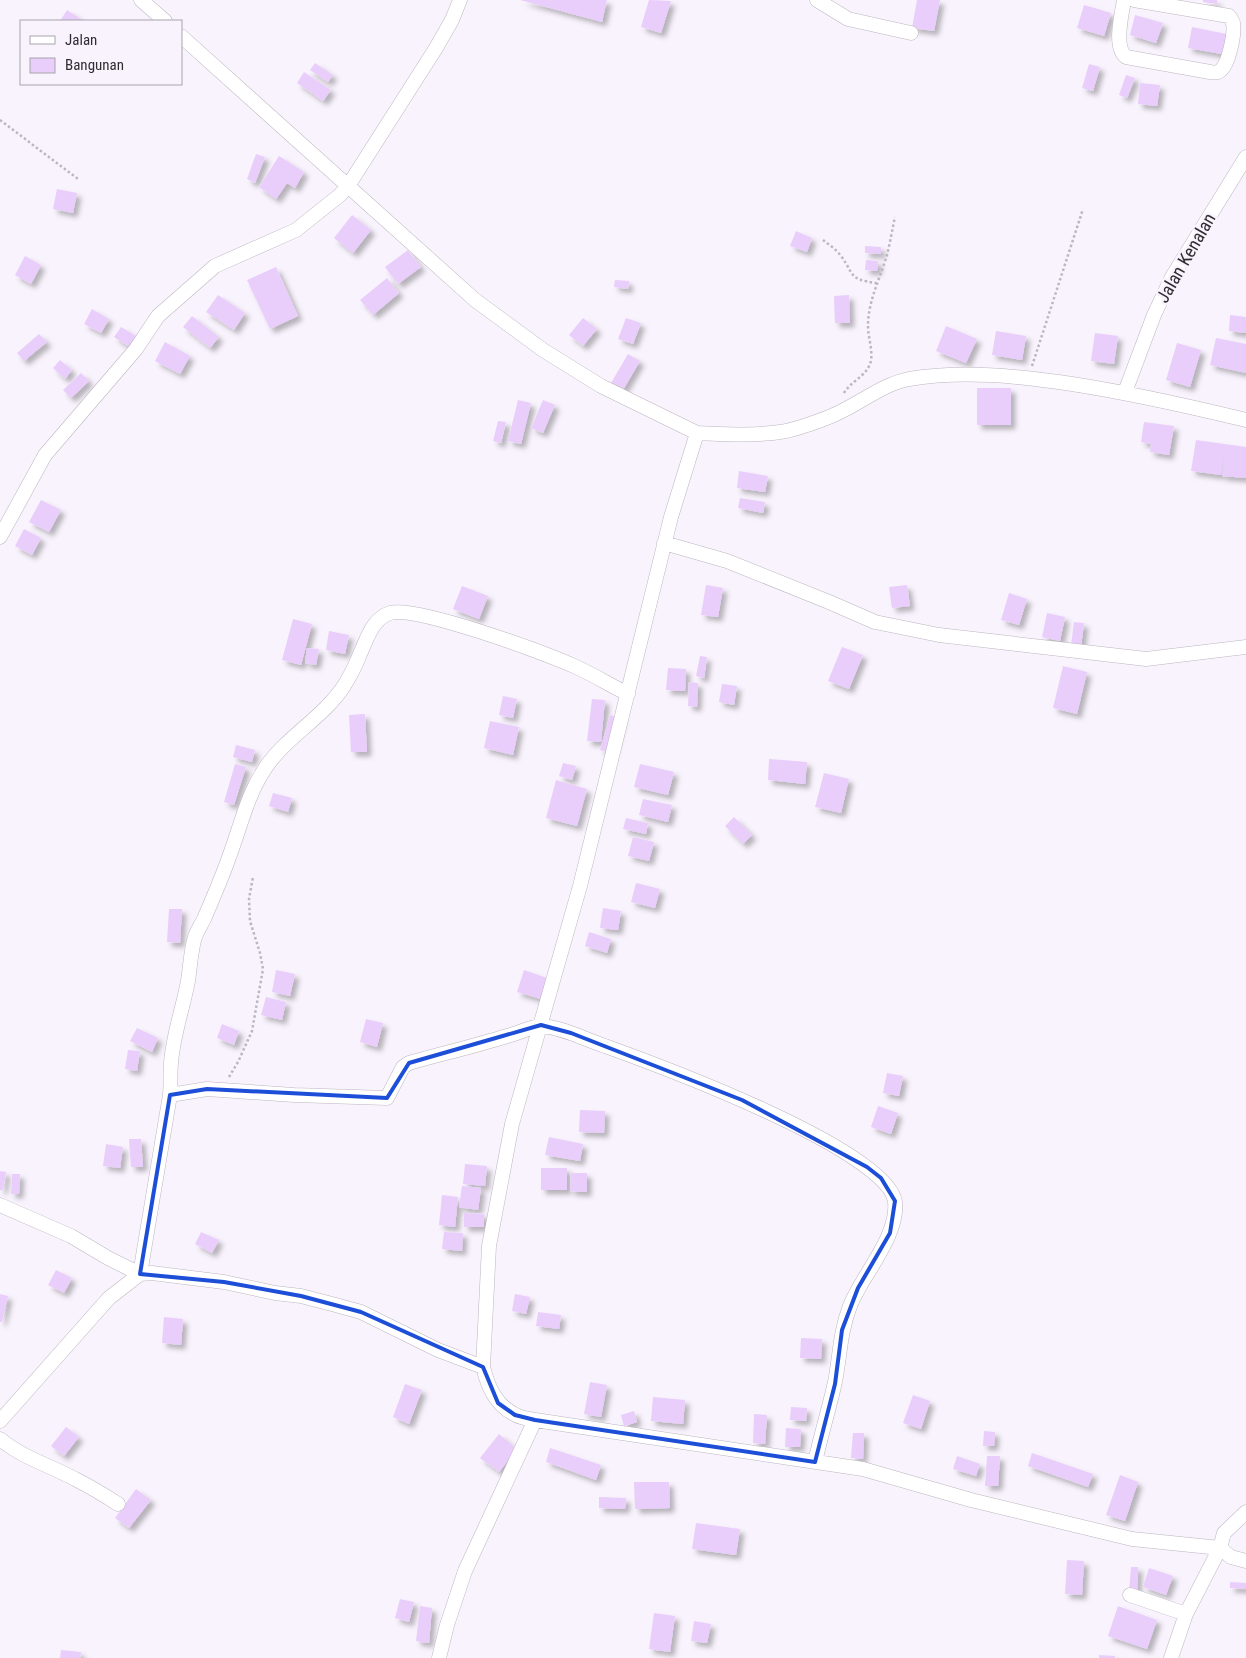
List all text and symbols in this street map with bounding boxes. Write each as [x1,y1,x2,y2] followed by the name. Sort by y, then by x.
[20,20,182,85] legend
[65,31,97,49] text: Jalan
[65,56,124,74] text: Bangunan
[1152,209,1220,306] street label: Jalan Kenalan

